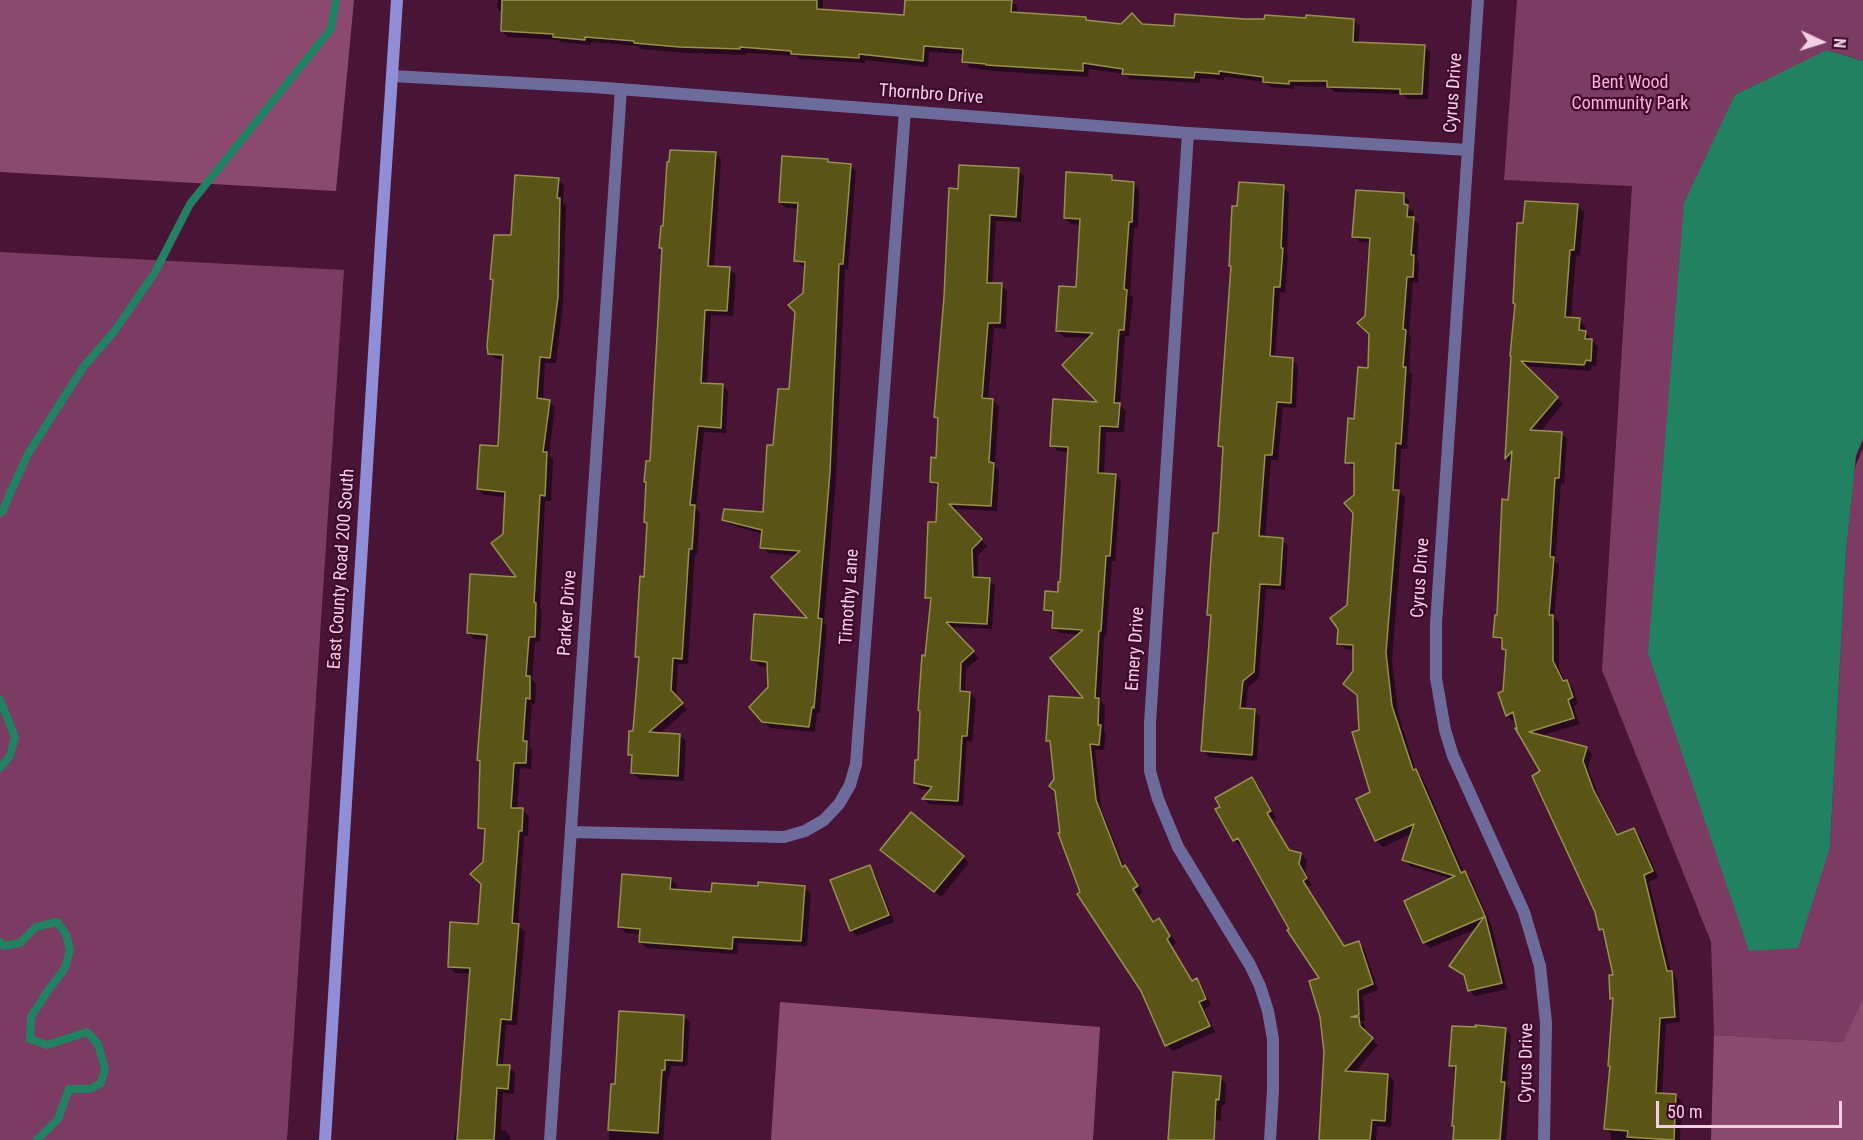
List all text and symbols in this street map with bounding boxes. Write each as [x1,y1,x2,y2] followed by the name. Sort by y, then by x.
[1791,12,1851,72] north arrow
[1830,38,1849,49] text: N
[1440,52,1468,134] street label: Cyrus Drive
[1572,72,1688,115] park label: Bent Wood Community Park
[878,81,984,109] street label: Thornbro Drive
[324,468,360,670] street label: East County Road 200 South
[1407,537,1435,619] street label: Cyrus Drive
[836,548,864,646] street label: Timothy Lane
[554,569,582,657] street label: Parker Drive
[1122,606,1150,692] street label: Emery Drive
[1516,1023,1538,1103] street label: Cyrus Drive
[1659,1089,1845,1127] scale bar
[1667,1101,1702,1122] text: 50 m

